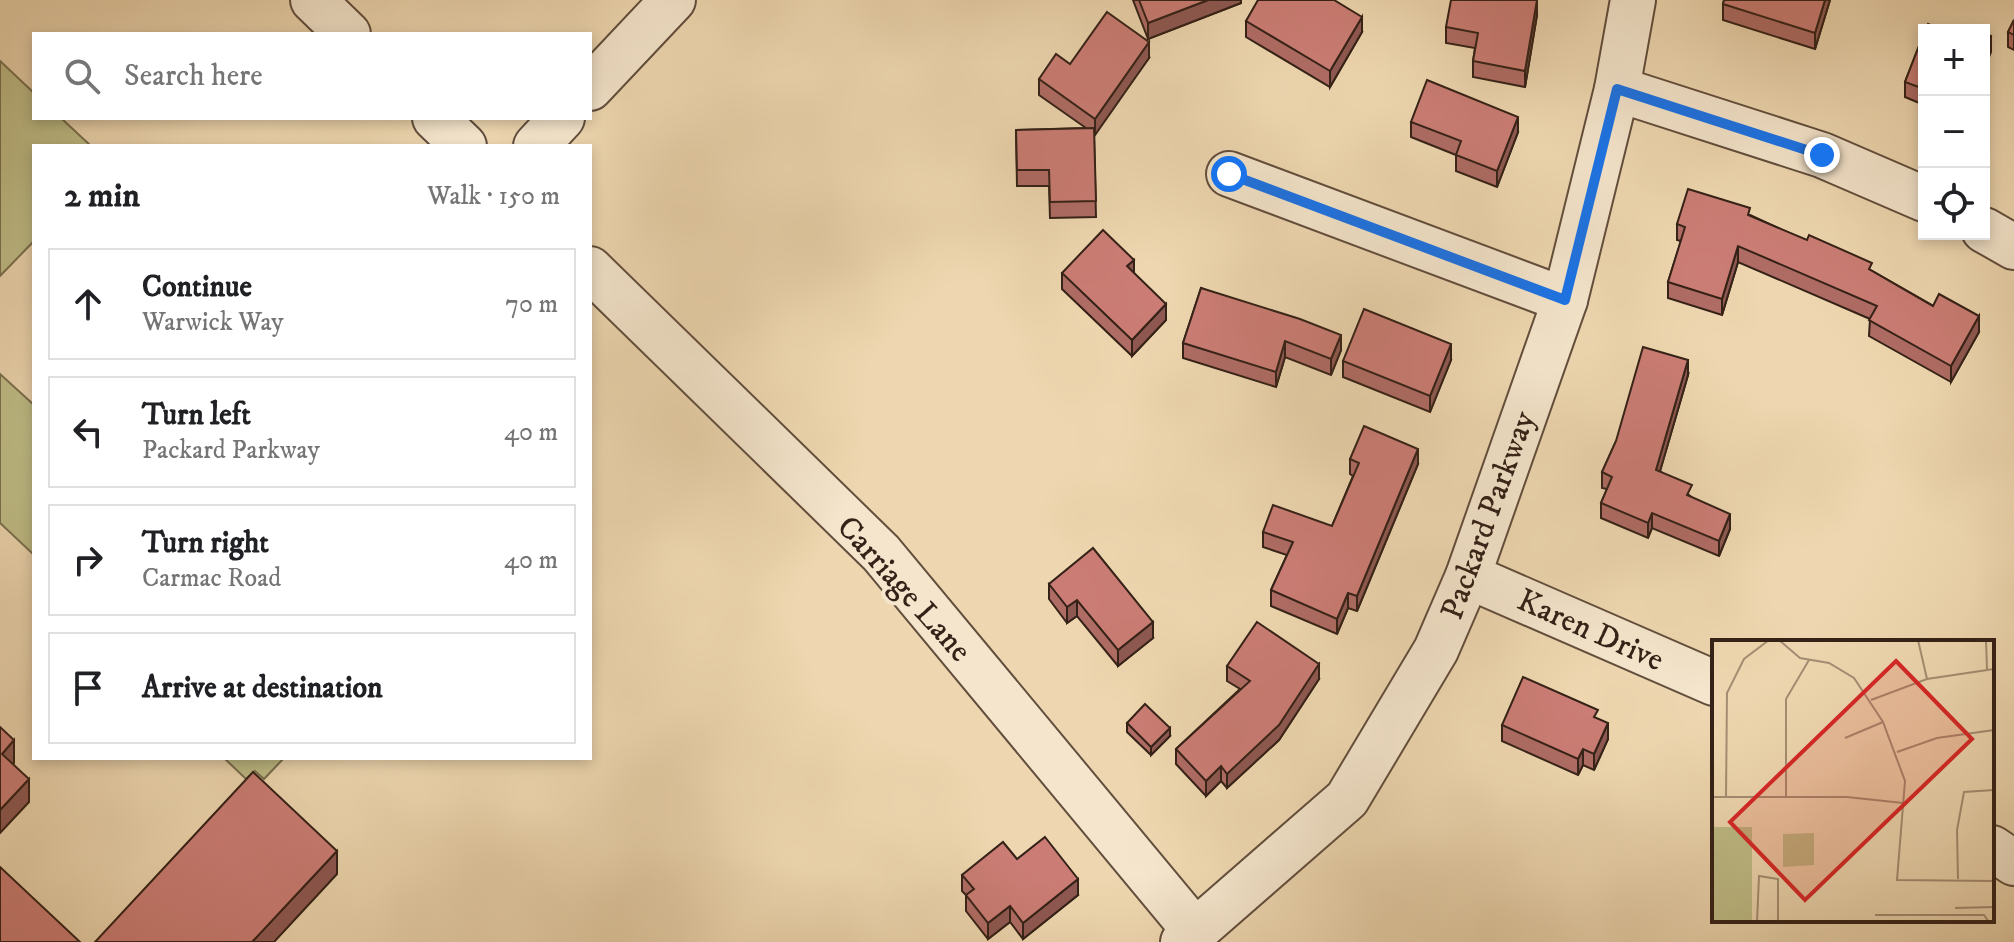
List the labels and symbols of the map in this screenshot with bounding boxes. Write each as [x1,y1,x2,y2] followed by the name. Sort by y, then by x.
[1804,137,1840,173] route end
[1211,156,1247,192] route start
[1433,405,1545,625] street label: Packard Parkway
[828,508,980,671] street label: Carriage Lane
[1511,581,1670,681] street label: Karen Drive
[1712,640,1994,922] inset map

